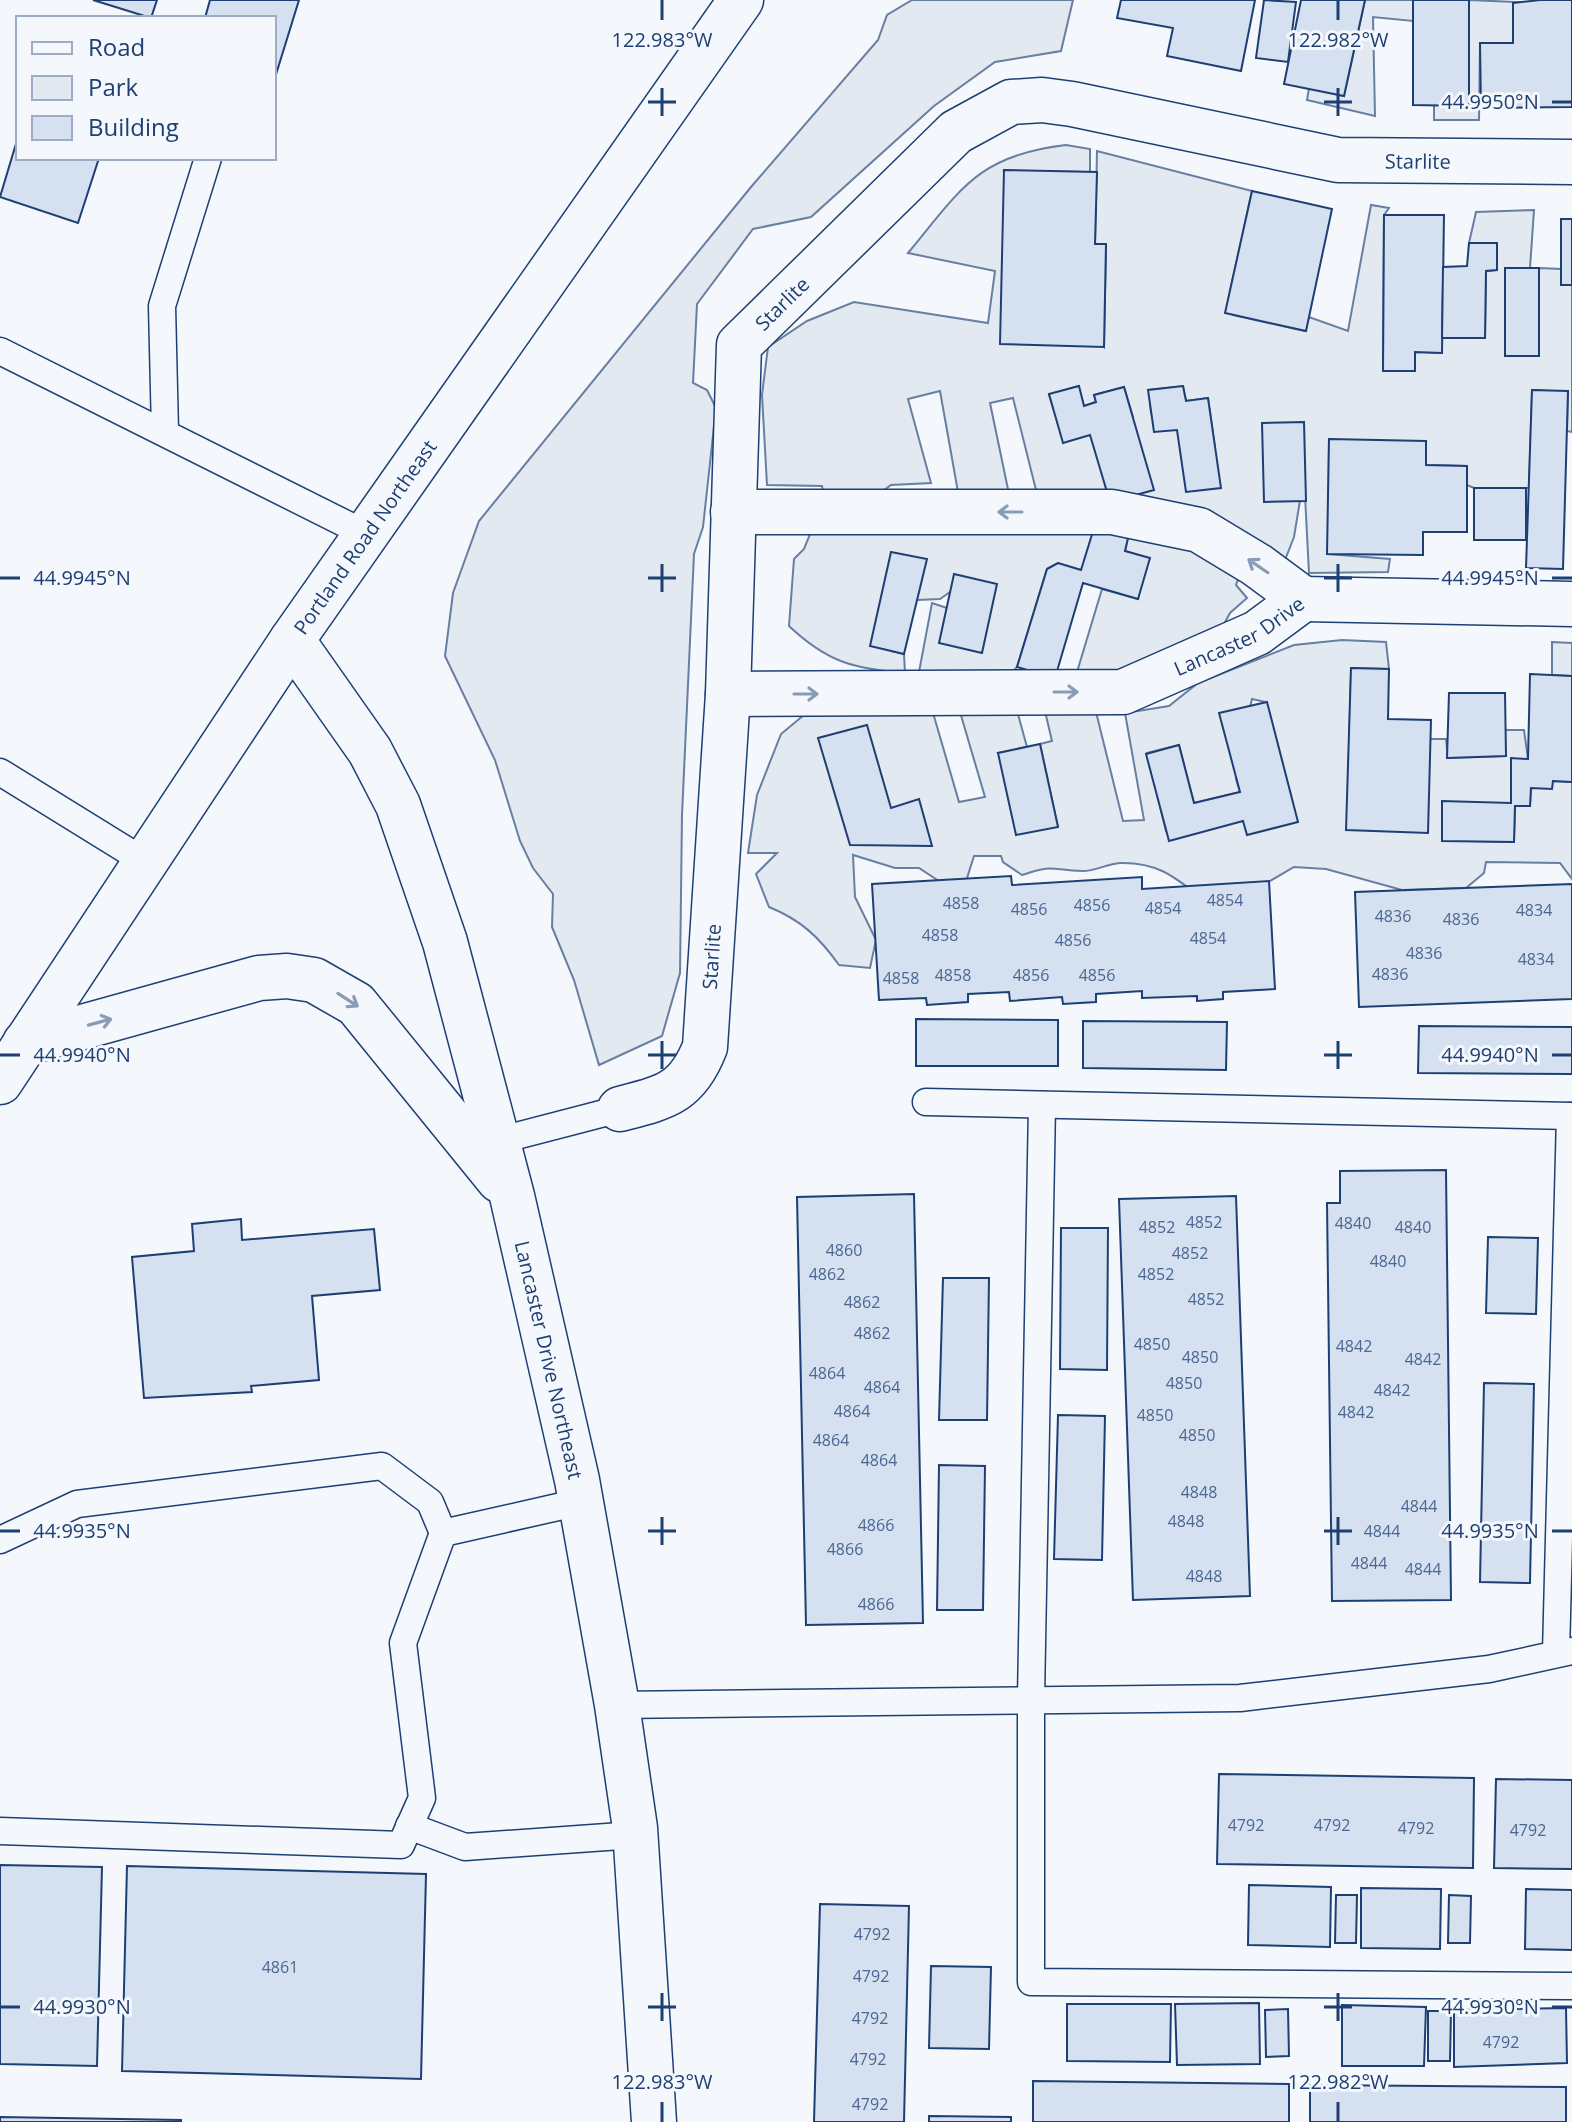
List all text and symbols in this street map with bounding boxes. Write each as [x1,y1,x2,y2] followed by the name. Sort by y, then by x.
[16,16,276,160] legend
[612,26,713,53] text: 122.983°W
[1288,26,1389,53] text: 122.982°W
[88,30,145,63] text: Road
[88,70,139,103] text: Park
[1441,88,1539,115] text: 44.9950°N
[88,110,179,143] text: Building
[1385,147,1451,174] street label: Starlite
[749,270,815,336] street label: Starlite
[287,434,442,639] street label: Portland Road Northeast
[997,504,1024,520] one-way arrow
[1248,558,1270,574] one-way arrow
[33,564,131,591] text: 44.9945°N
[1441,564,1539,591] text: 44.9945°N
[1169,589,1309,682] street label: Lancaster Drive
[1052,684,1079,700] one-way arrow
[792,686,819,702] one-way arrow
[1207,889,1243,911] house number: 4854
[943,892,979,914] house number: 4858
[1074,894,1110,916] house number: 4856
[1145,897,1181,919] house number: 4854
[1011,898,1047,920] house number: 4856
[1516,899,1552,921] house number: 4834
[1375,905,1411,927] house number: 4836
[1443,908,1479,930] house number: 4836
[695,923,727,990] street label: Starlite
[922,924,958,946] house number: 4858
[1190,927,1226,949] house number: 4854
[1055,929,1091,951] house number: 4856
[1406,942,1442,964] house number: 4836
[1518,948,1554,970] house number: 4834
[1372,963,1408,985] house number: 4836
[935,964,971,986] house number: 4858
[1013,964,1049,986] house number: 4856
[1079,964,1115,986] house number: 4856
[883,967,919,989] house number: 4858
[336,992,358,1009] one-way arrow
[86,1014,112,1029] one-way arrow
[33,1041,131,1068] text: 44.9940°N
[1441,1041,1539,1068] text: 44.9940°N
[1186,1211,1222,1233] house number: 4852
[1335,1212,1371,1234] house number: 4840
[1139,1216,1175,1238] house number: 4852
[1395,1216,1431,1238] house number: 4840
[509,1238,590,1482] street label: Lancaster Drive Northeast
[826,1239,862,1261] house number: 4860
[1172,1242,1208,1264] house number: 4852
[1370,1250,1406,1272] house number: 4840
[809,1263,845,1285] house number: 4862
[1138,1263,1174,1285] house number: 4852
[1188,1288,1224,1310] house number: 4852
[844,1291,880,1313] house number: 4862
[854,1322,890,1344] house number: 4862
[1134,1333,1170,1355] house number: 4850
[1336,1335,1372,1357] house number: 4842
[1182,1346,1218,1368] house number: 4850
[1405,1348,1441,1370] house number: 4842
[809,1362,845,1384] house number: 4864
[1166,1372,1202,1394] house number: 4850
[864,1376,900,1398] house number: 4864
[1374,1379,1410,1401] house number: 4842
[834,1400,870,1422] house number: 4864
[1338,1401,1374,1423] house number: 4842
[1137,1404,1173,1426] house number: 4850
[1179,1424,1215,1446] house number: 4850
[813,1429,849,1451] house number: 4864
[861,1449,897,1471] house number: 4864
[1181,1481,1217,1503] house number: 4848
[1401,1495,1437,1517] house number: 4844
[1168,1510,1204,1532] house number: 4848
[858,1514,894,1536] house number: 4866
[33,1517,131,1544] text: 44.9935°N
[1441,1517,1539,1544] text: 44.9935°N
[1364,1520,1400,1542] house number: 4844
[827,1538,863,1560] house number: 4866
[1351,1552,1387,1574] house number: 4844
[1405,1558,1441,1580] house number: 4844
[1186,1565,1222,1587] house number: 4848
[858,1593,894,1615] house number: 4866
[1228,1814,1264,1836] house number: 4792
[1314,1814,1350,1836] house number: 4792
[1398,1817,1434,1839] house number: 4792
[1510,1819,1546,1841] house number: 4792
[854,1923,890,1945] house number: 4792
[262,1956,298,1978] house number: 4861
[853,1965,889,1987] house number: 4792
[33,1993,131,2020] text: 44.9930°N
[1441,1993,1539,2020] text: 44.9930°N
[852,2007,888,2029] house number: 4792
[1483,2031,1519,2053] house number: 4792
[850,2048,886,2070] house number: 4792
[612,2068,713,2095] text: 122.983°W
[1288,2068,1389,2095] text: 122.982°W
[852,2093,888,2115] house number: 4792

